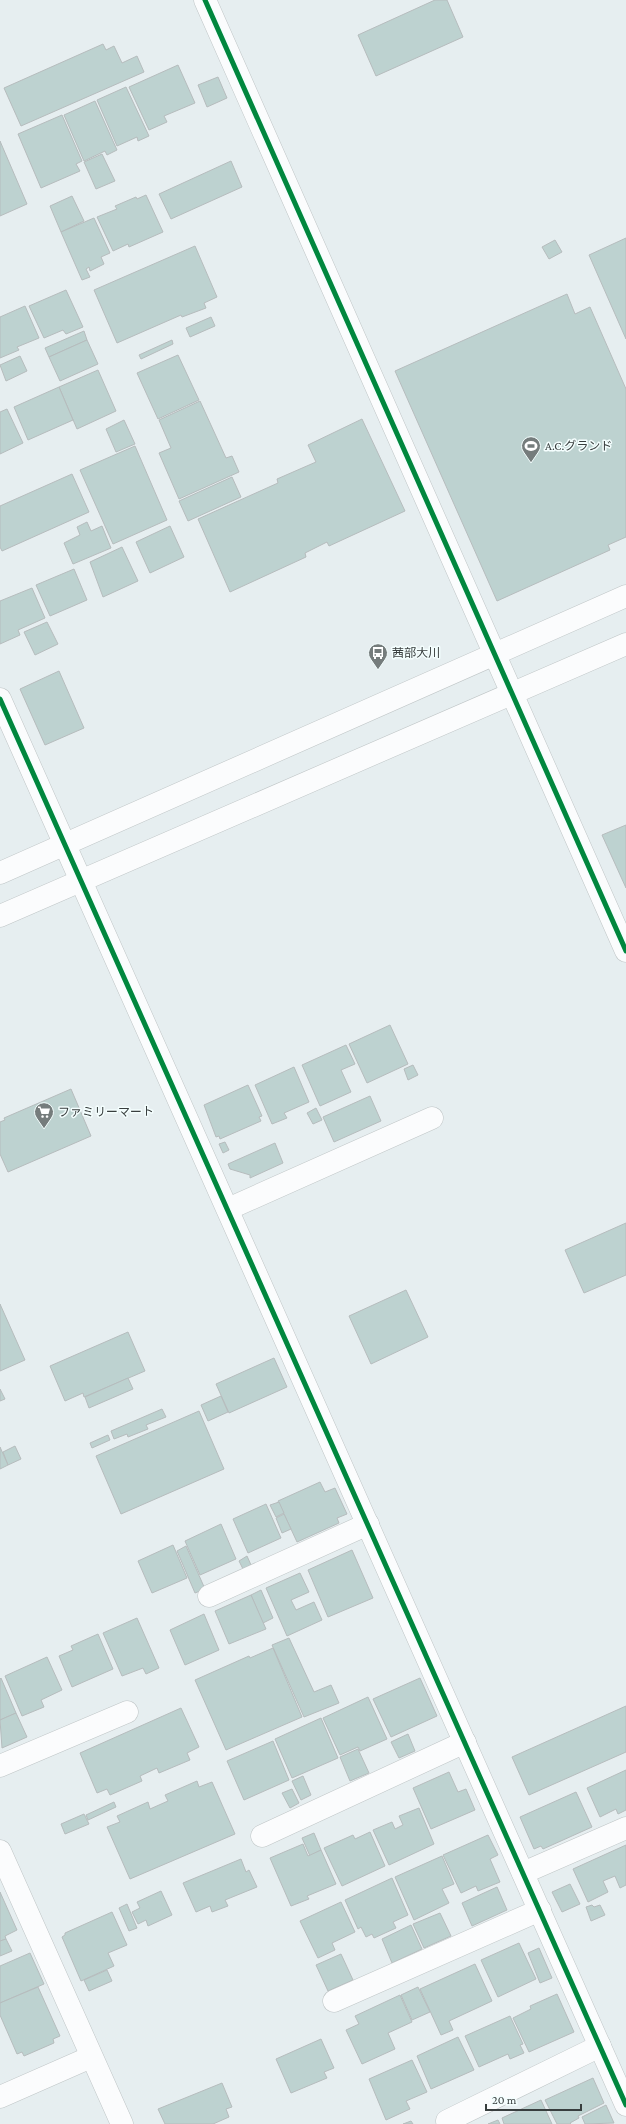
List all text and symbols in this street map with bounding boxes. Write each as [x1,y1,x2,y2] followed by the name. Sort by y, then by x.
[520,435,542,463] sports icon: A.C.グランド
[545,439,612,453] place label: A.C.グランド
[367,642,389,670] bus stop icon: 茜部大川
[392,646,440,660] place label: 茜部大川
[33,1101,55,1129] supermarket icon: ファミリーマート
[58,1105,154,1119] place label: ファミリーマート
[486,2086,581,2112] scale bar
[492,2093,517,2107] text: 20 m

